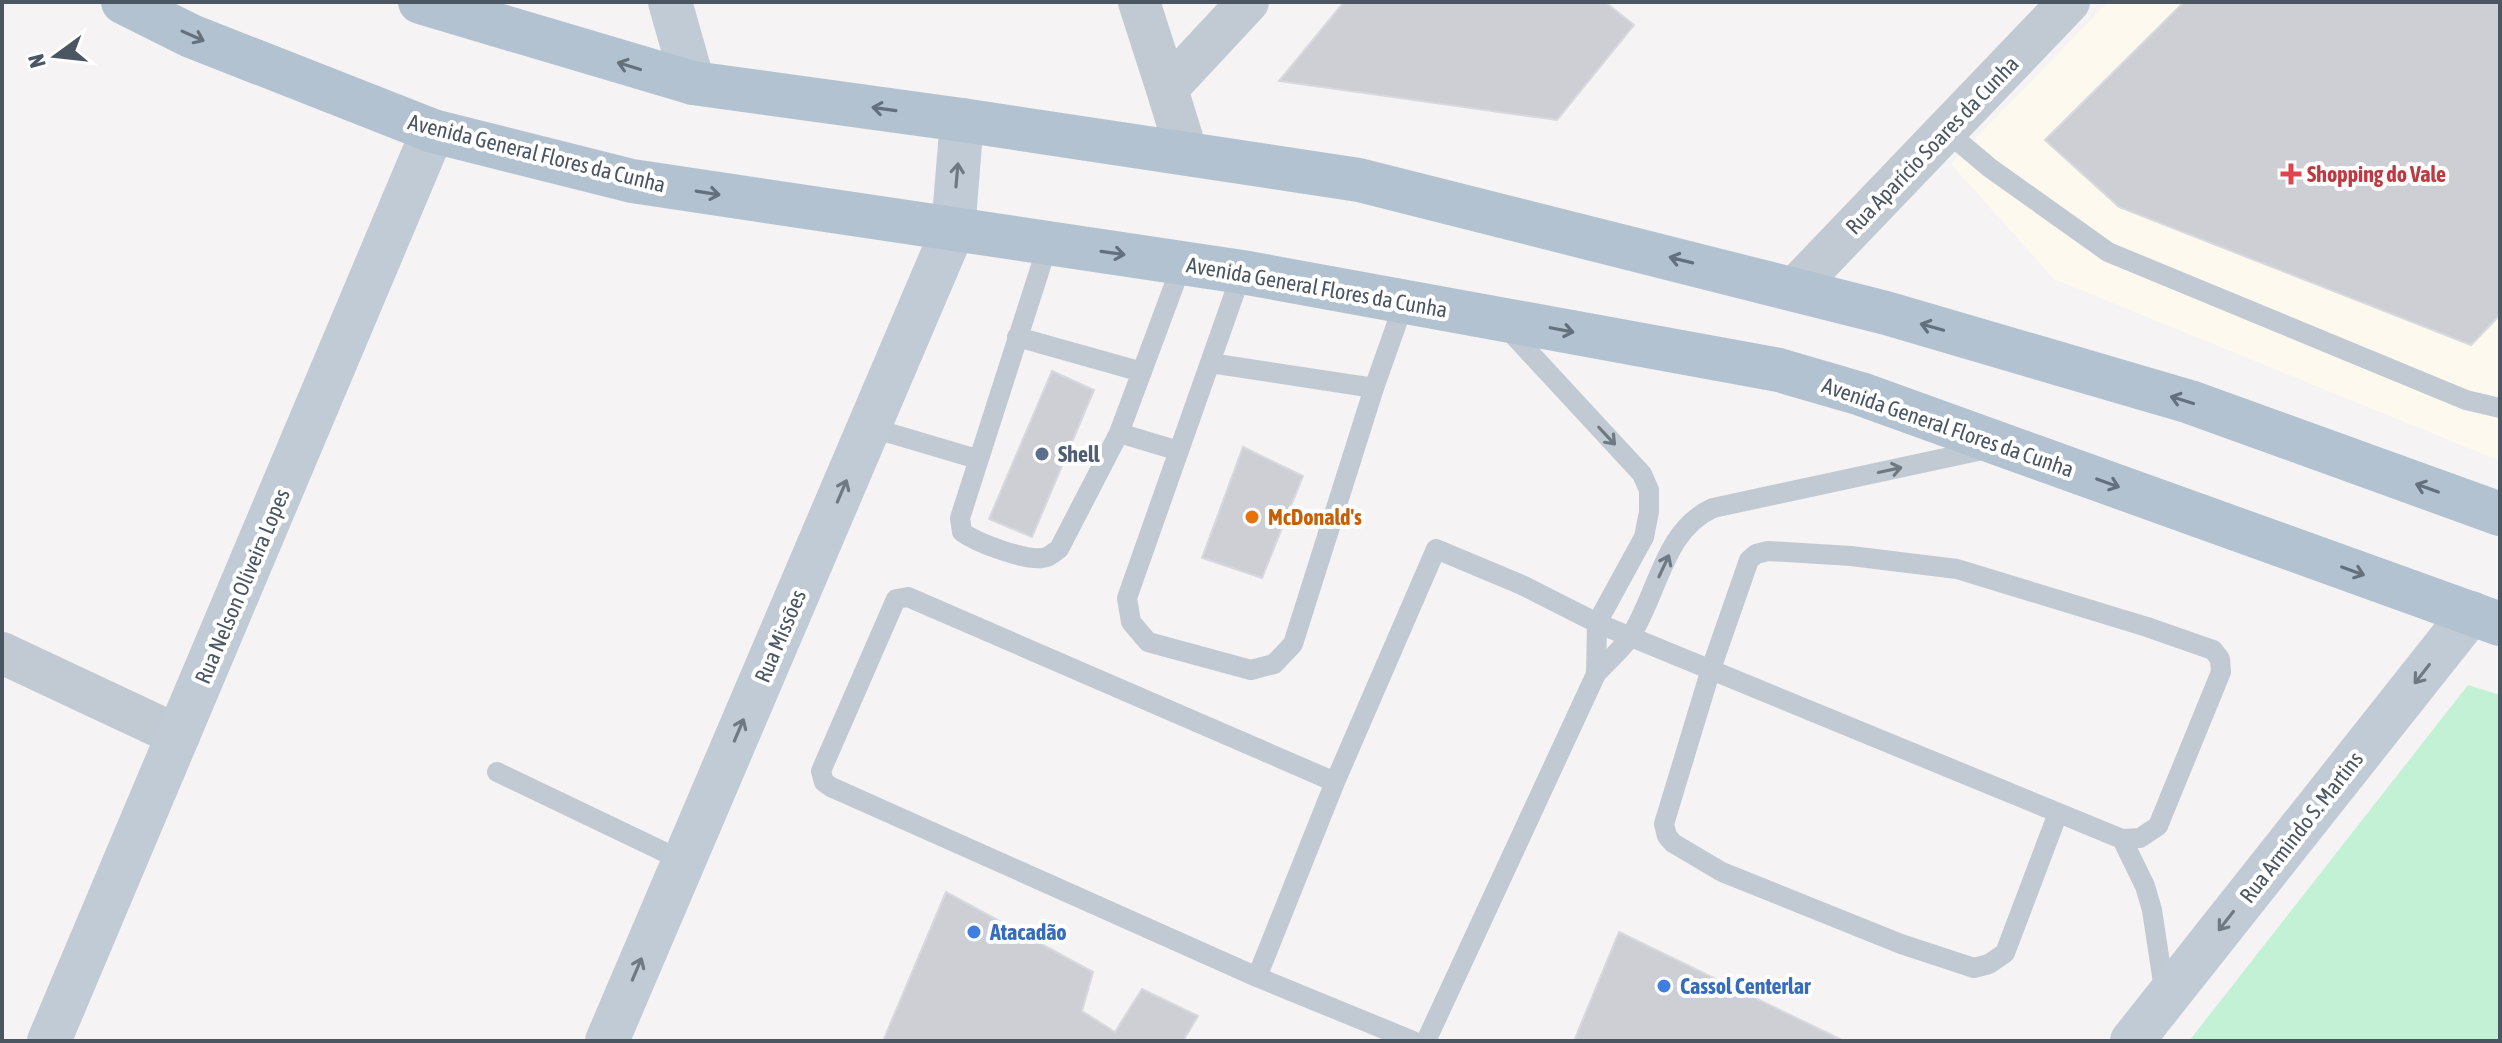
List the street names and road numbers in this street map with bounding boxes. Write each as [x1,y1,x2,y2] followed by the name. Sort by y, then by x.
[1840,51,2024,239] street label: Rua Aparício Soares da Cunha
[406,108,668,198] street label: Avenida General Flores da Cunha
[1185,251,1449,323] street label: Avenida General Flores da Cunha
[1819,372,2077,482] street label: Avenida General Flores da Cunha
[189,484,295,687] street label: Rua Nelson Oliveira Lopes
[749,585,811,686] street label: Rua Missões
[2234,746,2368,908] street label: Rua Armindo S. Martins

